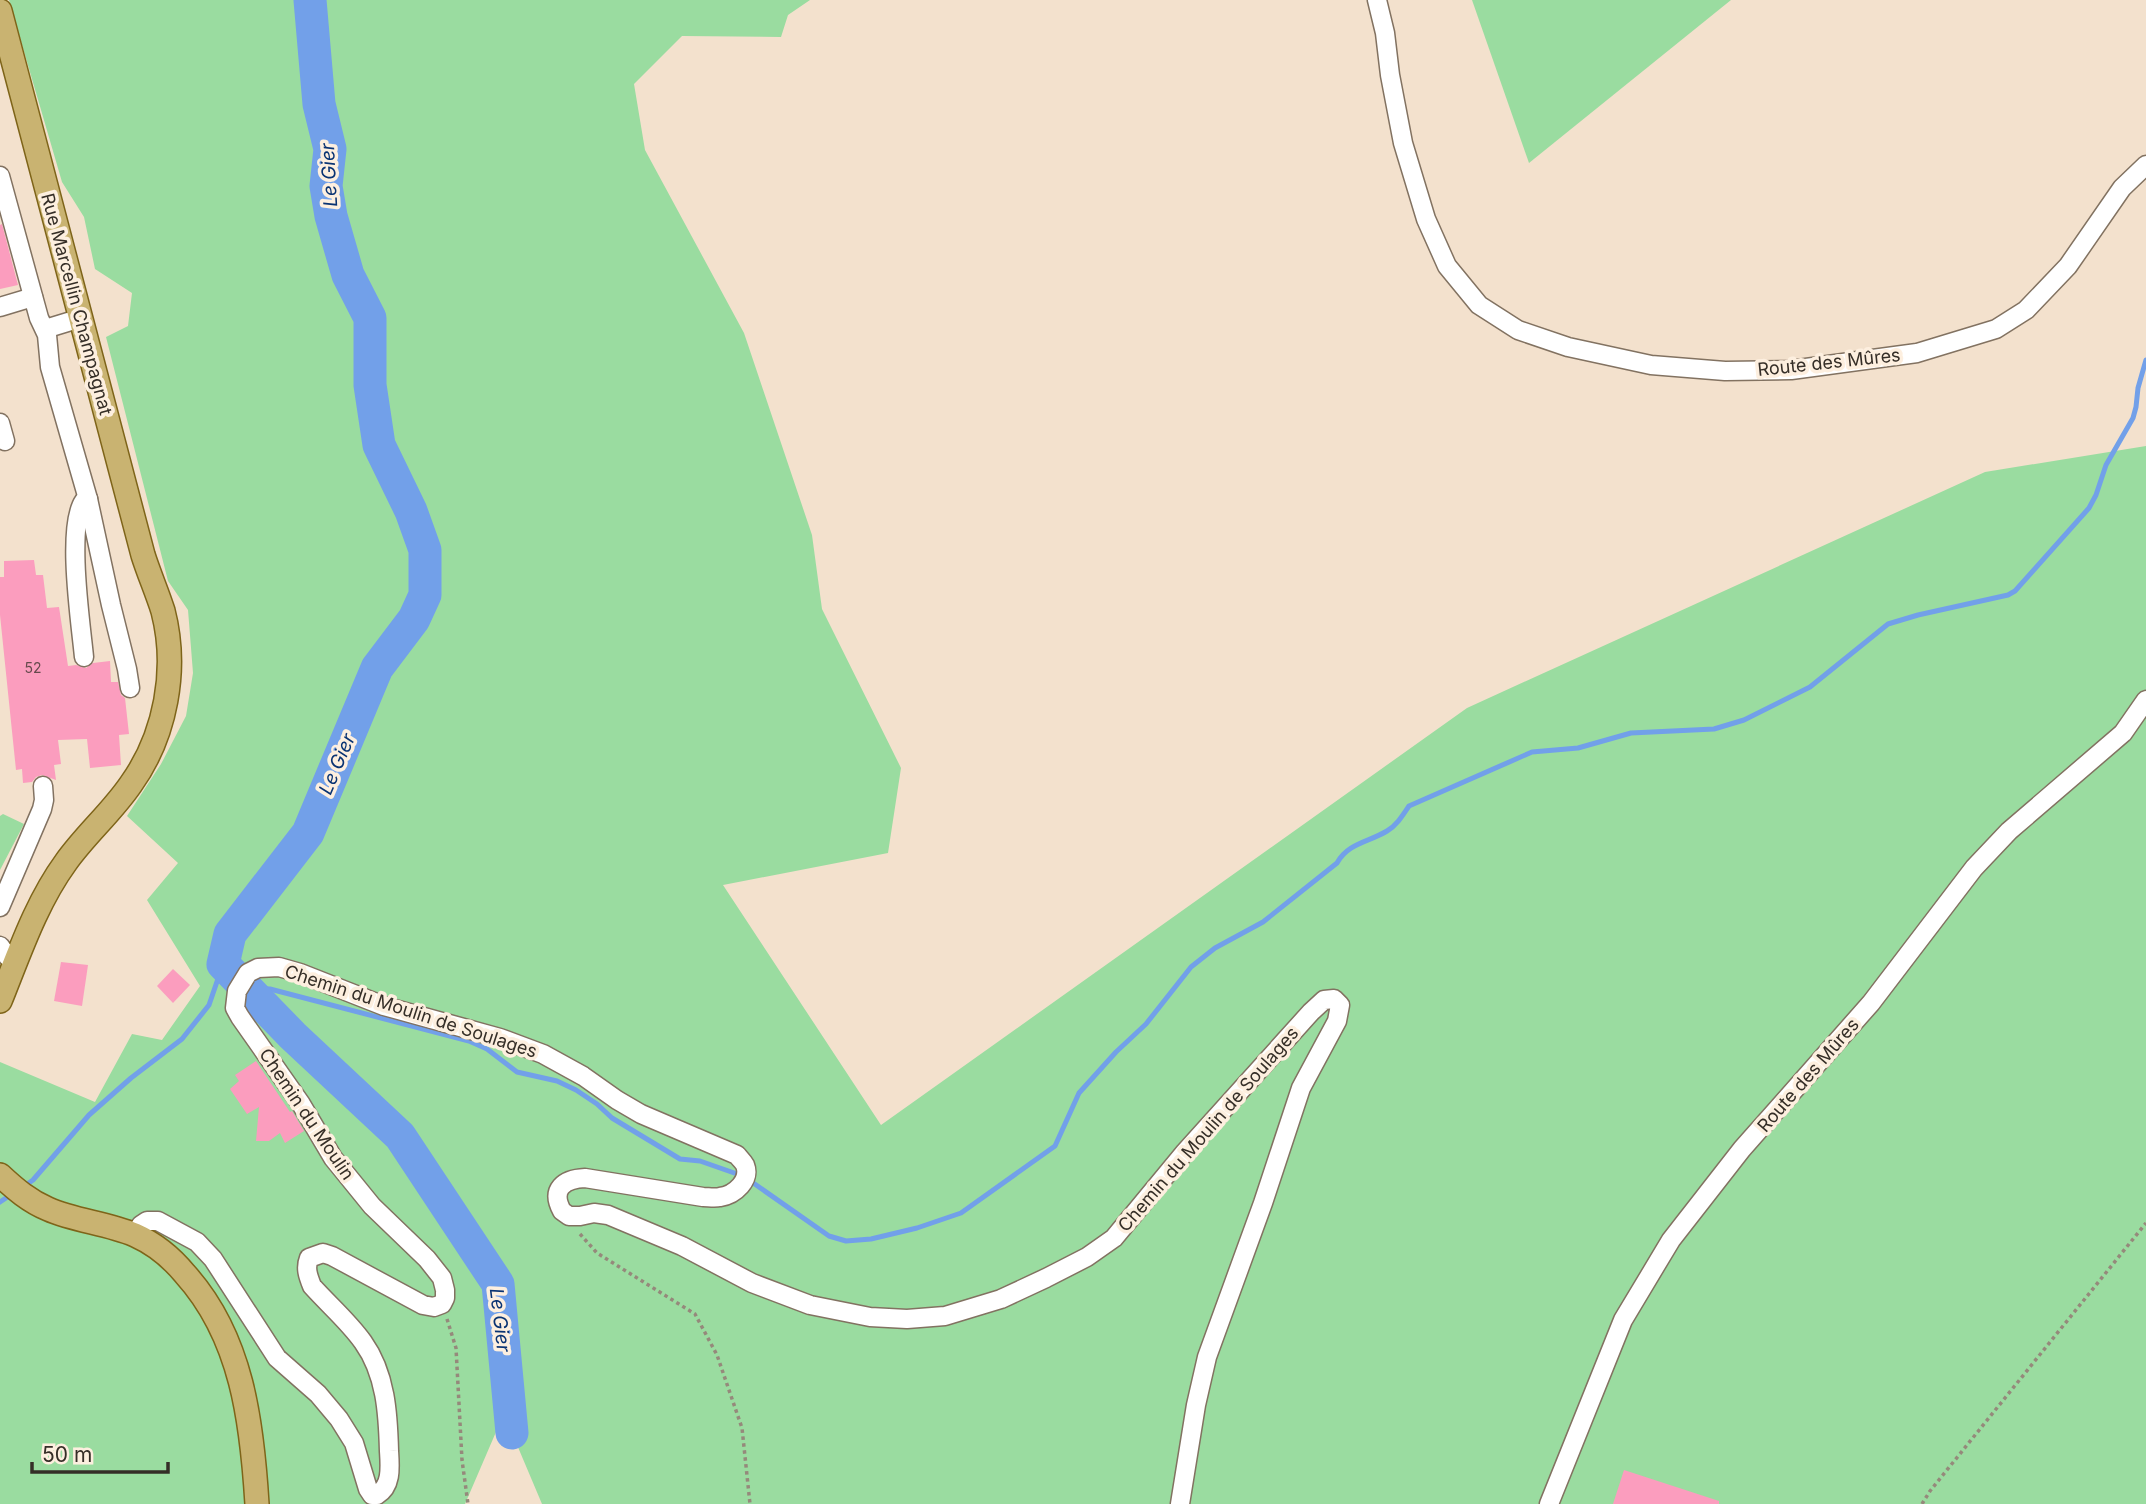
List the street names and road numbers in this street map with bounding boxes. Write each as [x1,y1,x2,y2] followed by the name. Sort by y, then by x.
[37,191,117,417] street label: Rue Marcellin Champagnat
[1757,344,1901,380] street label: Route des Mûres
[282,960,540,1062] street label: Chemin du Moulin de Soulages
[1753,1014,1863,1136] street label: Route des Mûres
[1113,1022,1303,1236] street label: Chemin du Moulin de Soulages
[255,1044,359,1184] street label: Chemin du Moulin

